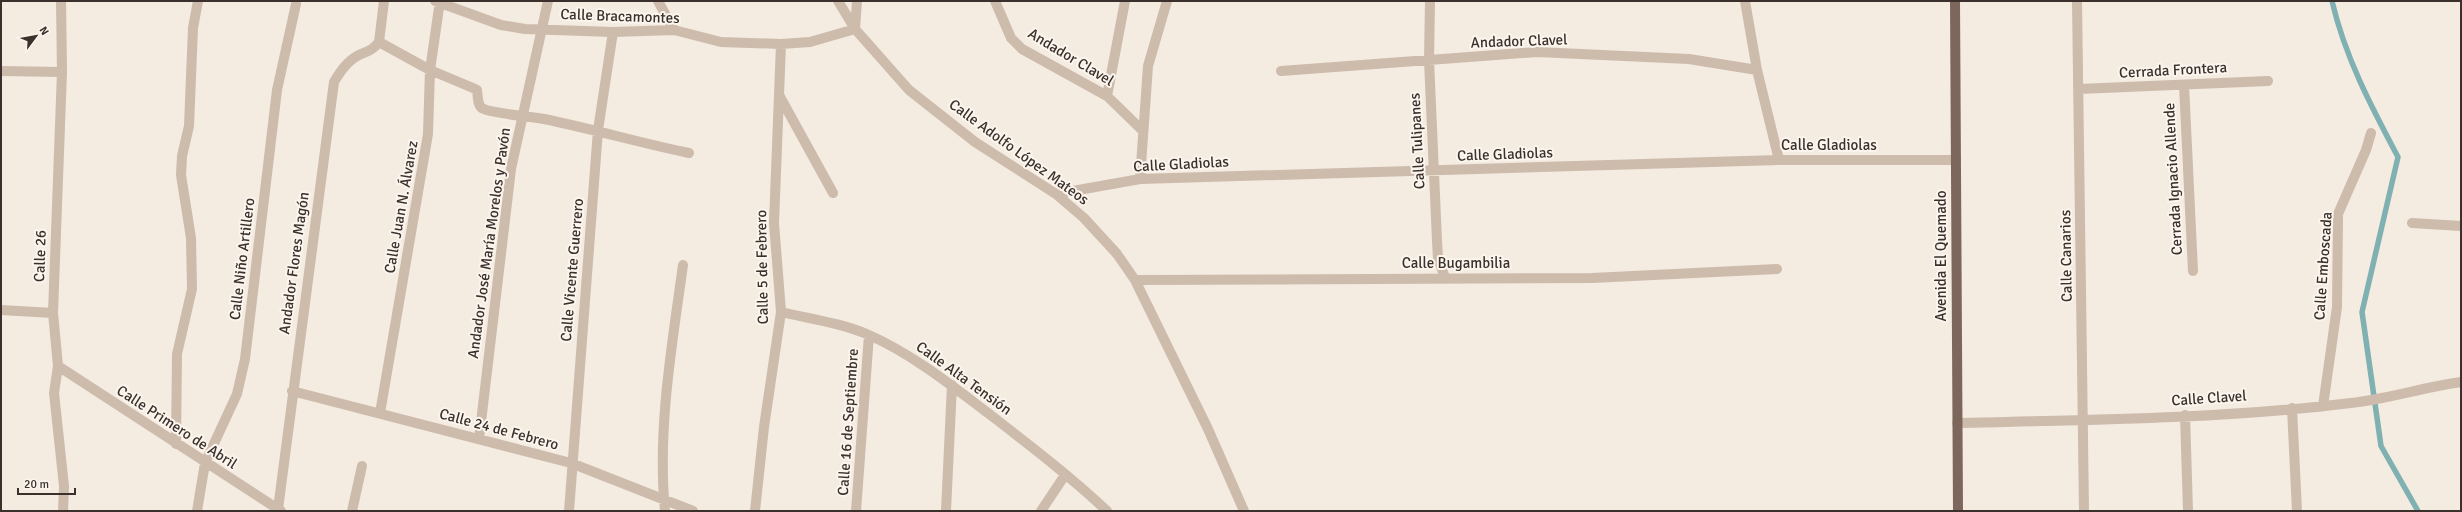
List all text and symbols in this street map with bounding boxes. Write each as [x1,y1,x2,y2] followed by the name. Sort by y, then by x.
[560,5,680,27] street label: Calle Bracamontes
[16,16,56,56] north arrow
[37,24,52,38] text: N
[1025,24,1117,90] street label: Andador Clavel
[1470,30,1568,52] street label: Andador Clavel
[2119,58,2227,82] street label: Cerrada Frontera
[1405,92,1429,190] street label: Calle Tulipanes
[946,95,1093,209] street label: Calle Adolfo López Mateos
[2160,102,2186,256] street label: Cerrada Ignacio Allende
[464,126,514,360] street label: Andador José María Morelos y Pavón
[1781,136,1877,154] street label: Calle Gladiolas
[379,139,422,275] street label: Calle Juan N. Álvarez
[1457,143,1554,165] street label: Calle Gladiolas
[1133,152,1230,175] street label: Calle Gladiolas
[1932,190,1950,322] street label: Avenida El Quemado
[275,191,313,335] street label: Andador Flores Magón
[226,197,258,321] street label: Calle Niño Artillero
[557,197,587,342] street label: Calle Vicente Guerrero
[752,209,772,324] street label: Calle 5 de Febrero
[2056,209,2076,302] street label: Calle Canarios
[2310,211,2336,321] street label: Calle Emboscada
[30,230,50,282] street label: Calle 26
[1402,254,1510,272] street label: Calle Bugambilia
[913,337,1015,419] street label: Calle Alta Tensión
[834,348,862,496] street label: Calle 16 de Septiembre
[113,381,241,473] street label: Calle Primero de Abril
[2171,386,2247,410] street label: Calle Clavel
[437,404,561,454] street label: Calle 24 de Febrero
[18,470,75,496] scale bar
[24,477,49,492] text: 20 m

